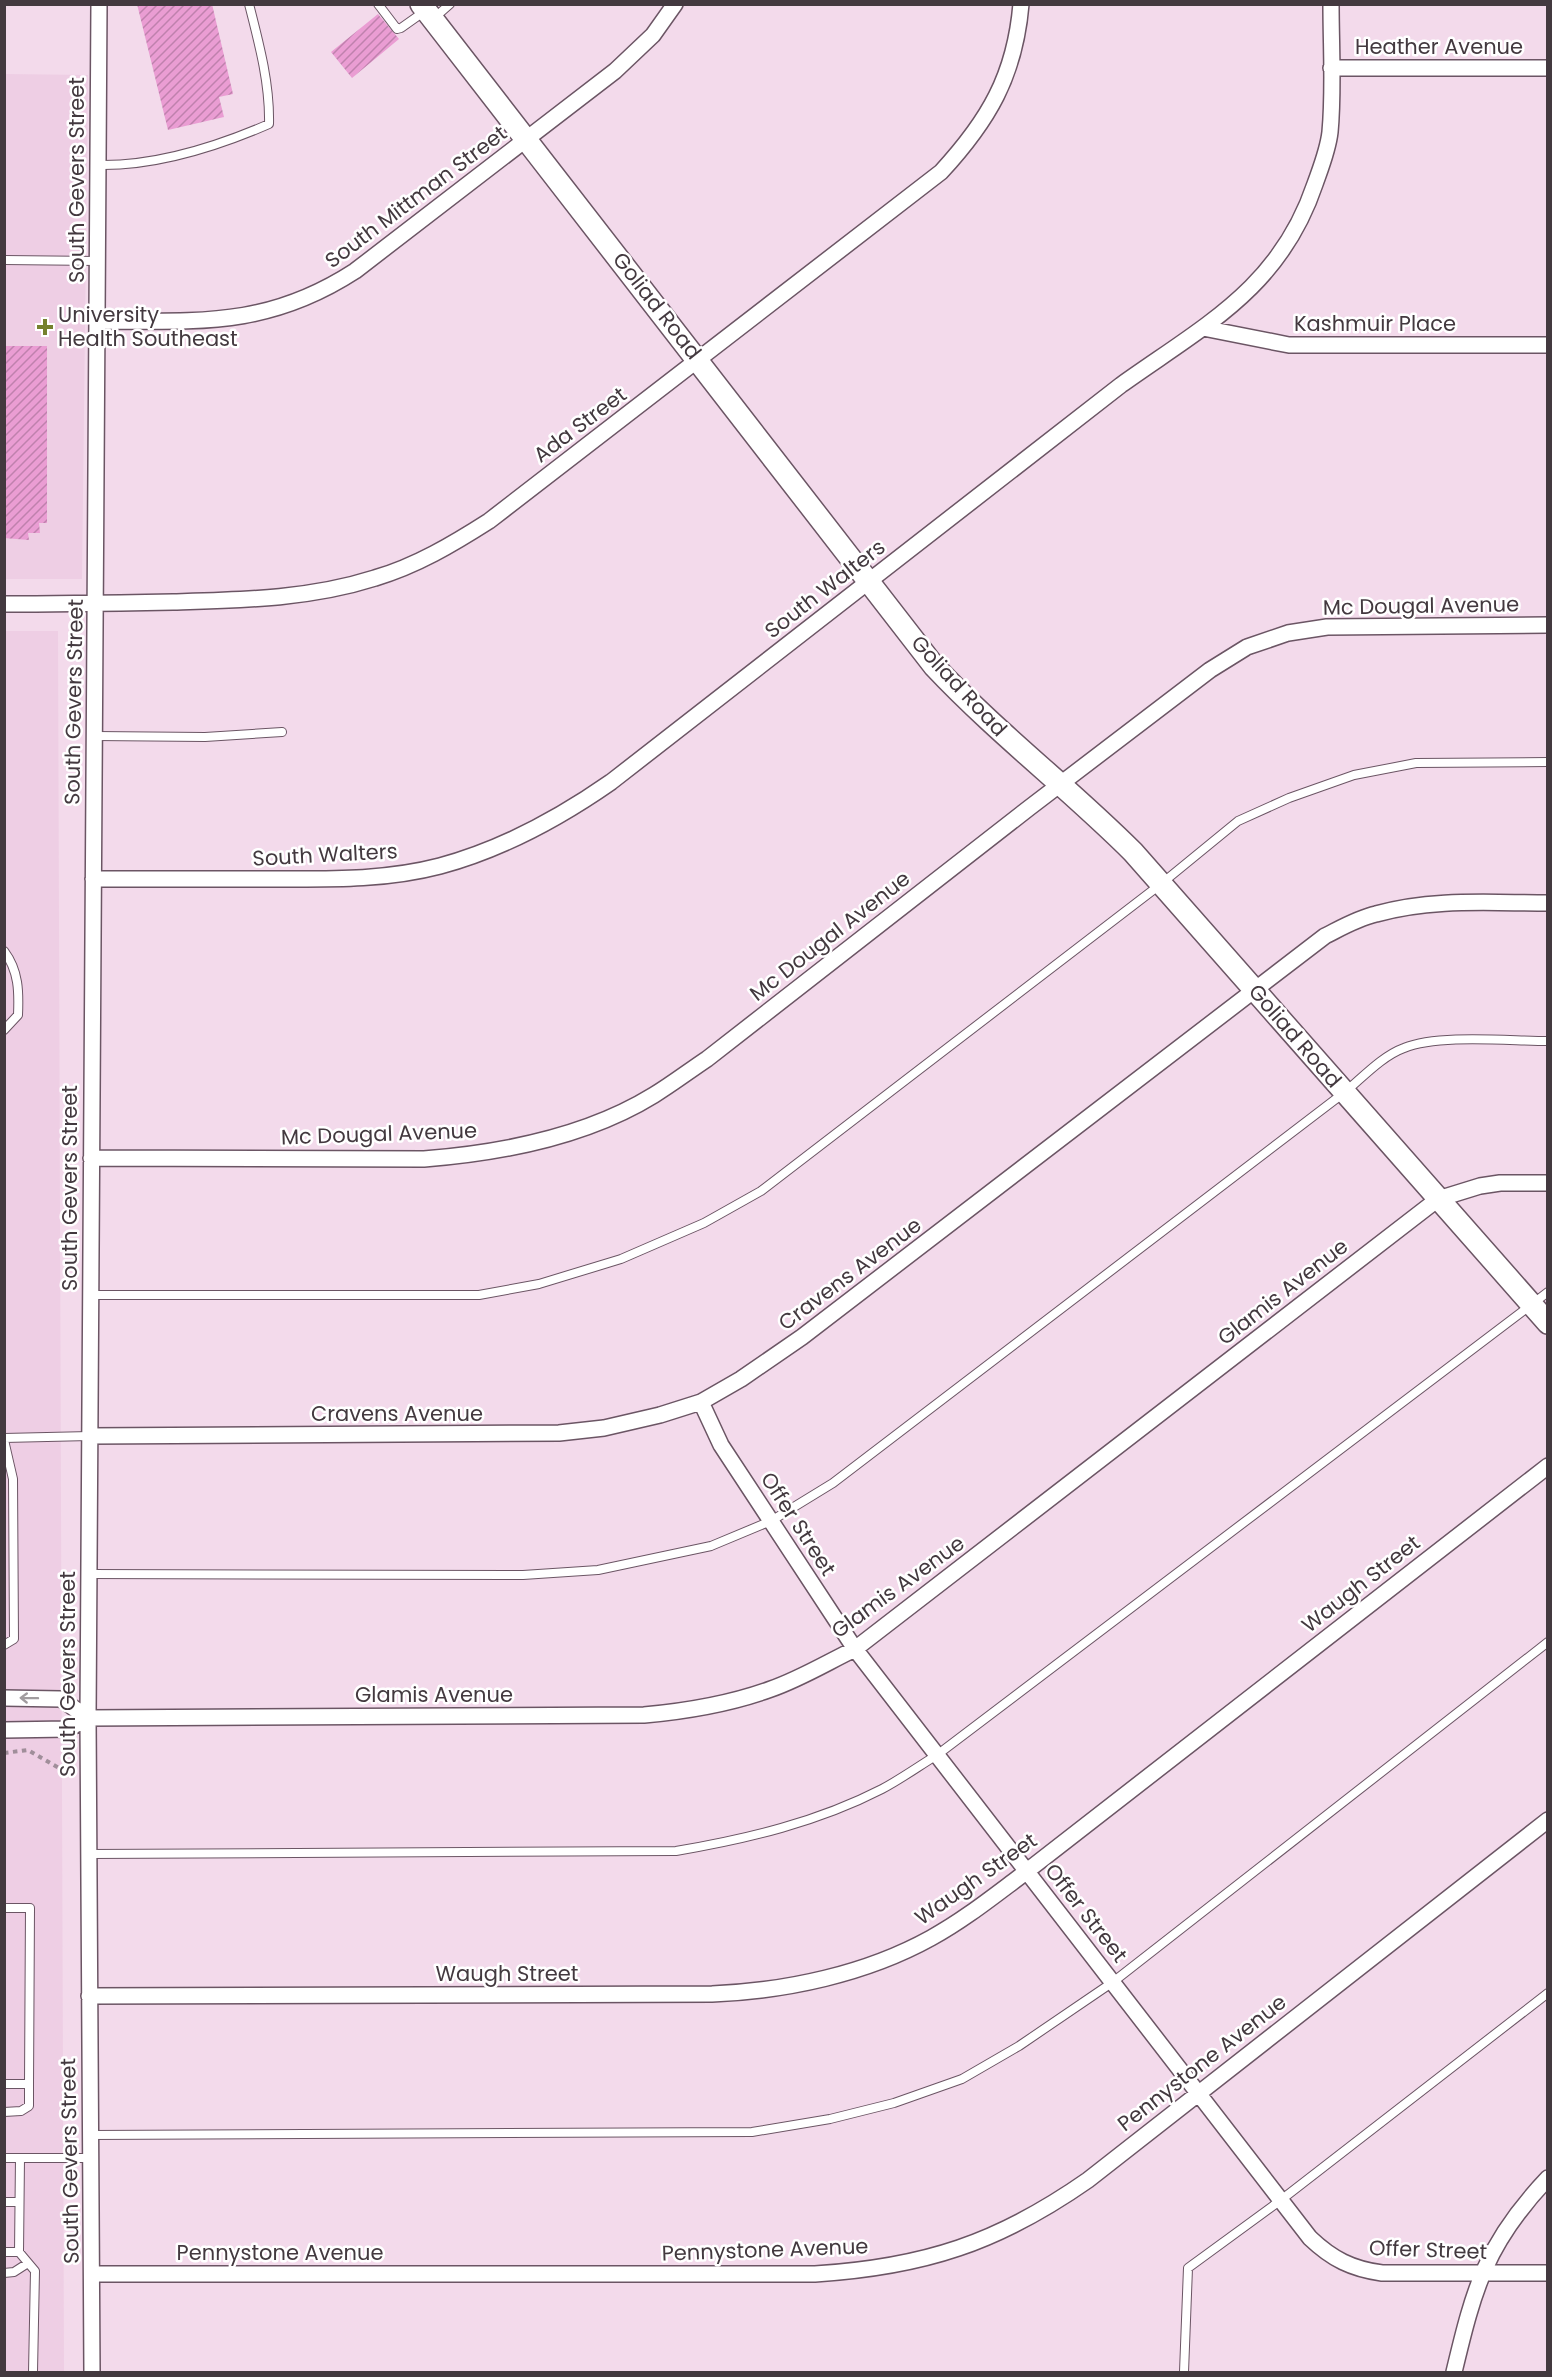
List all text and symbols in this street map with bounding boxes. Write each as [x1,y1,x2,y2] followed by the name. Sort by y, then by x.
[1355,32,1523,61] street label: Heather Avenue
[62,77,91,283] street label: South Gevers Street
[319,119,513,275] street label: South Mittman Street
[606,246,708,365] street label: Goliad Road
[58,300,238,353] place label: University Health Southeast
[1294,309,1456,338] street label: Kashmuir Place
[36,318,54,336] marker: University Health Southeast
[527,380,632,469] street label: Ada Street
[759,532,891,645] street label: South Walters
[1323,589,1519,622] street label: Mc Dougal Avenue
[57,599,90,805] street label: South Gevers Street
[905,629,1014,743] street label: Goliad Road
[252,836,398,873] street label: South Walters
[743,864,916,1007] street label: Mc Dougal Avenue
[1242,978,1349,1094] street label: Goliad Road
[55,1085,84,1291] street label: South Gevers Street
[280,1116,478,1151] street label: Mc Dougal Avenue
[772,1210,927,1337] street label: Cravens Avenue
[1212,1232,1354,1352] street label: Glamis Avenue
[311,1399,483,1428] street label: Cravens Avenue
[754,1466,843,1581] street label: Offer Street
[825,1528,970,1645] street label: Glamis Avenue
[1295,1528,1426,1639] street label: Waugh Street
[53,1571,82,1777] street label: South Gevers Street
[355,1680,513,1709] street label: Glamis Avenue
[19,1692,39,1704] one-way arrow
[909,1826,1043,1931] street label: Waugh Street
[1039,1857,1134,1968] street label: Offer Street
[436,1959,578,1988] street label: Waugh Street
[1111,1988,1292,2138] street label: Pennystone Avenue
[53,2058,86,2264] street label: South Gevers Street
[661,2231,869,2268] street label: Pennystone Avenue
[1368,2233,1488,2266] street label: Offer Street
[177,2238,383,2267] street label: Pennystone Avenue

